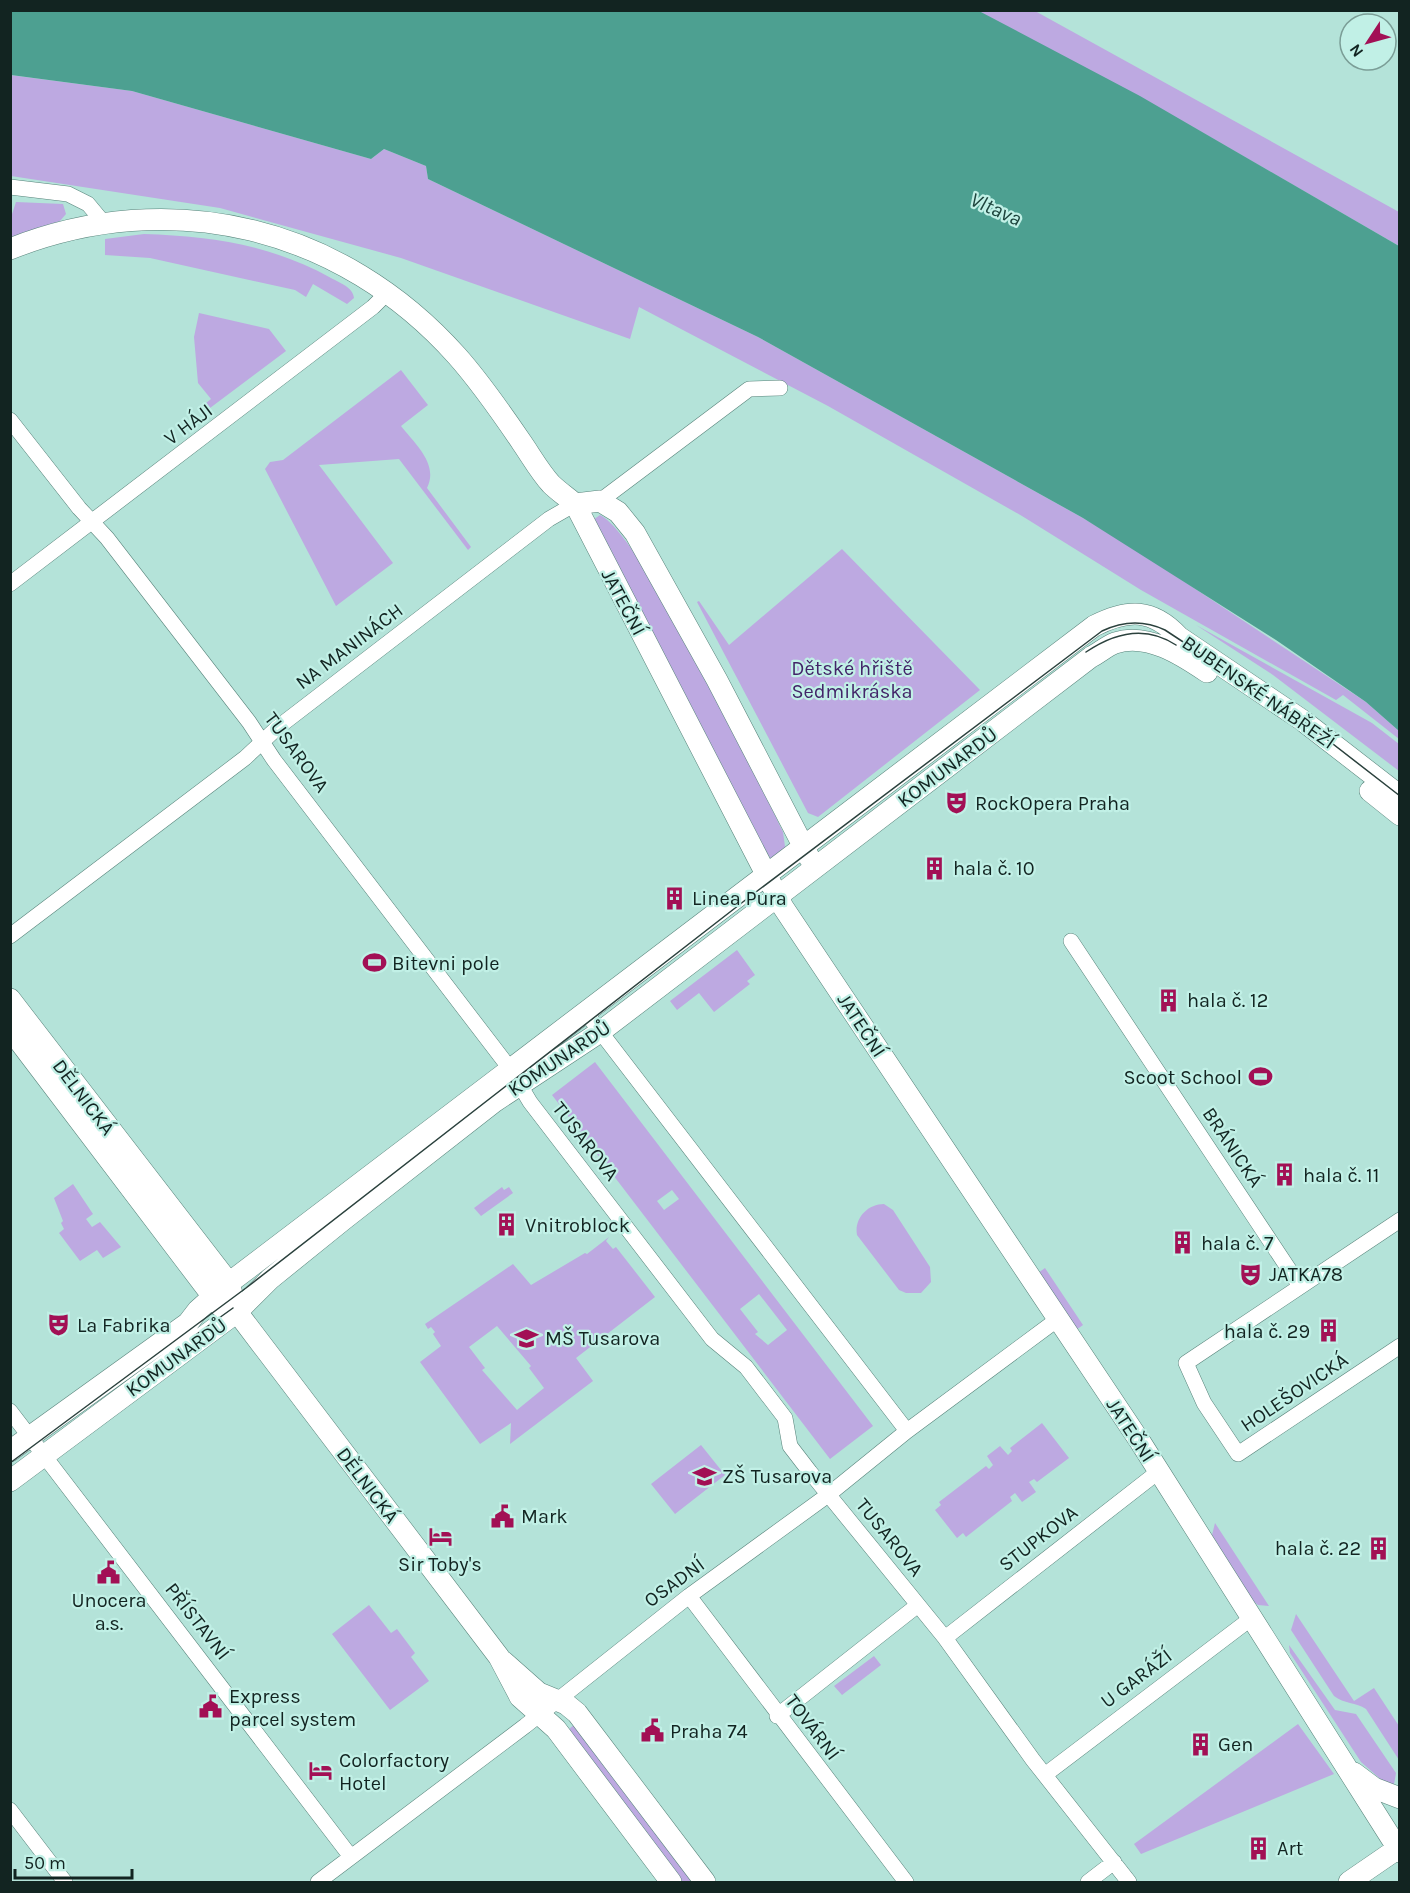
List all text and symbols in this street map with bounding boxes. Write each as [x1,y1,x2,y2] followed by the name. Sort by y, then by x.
[1338,12,1398,72] north arrow
[1345,40,1367,61] text: N
[967,187,1025,231] water label: Vltava
[159,398,217,450] street label: V HÁJI
[597,565,652,640] street label: JATEČNÍ
[290,598,408,694] street label: NA MANINÁCH
[1178,630,1341,754] street label: BUBENSKÉ NÁBŘEŽÍ
[791,657,913,703] park label: Dětské hřiště Sedmikráska
[260,708,333,797] street label: TUSAROVA
[893,722,1002,812] street label: KOMUNARDŮ
[944,790,970,816] theatre icon: RockOpera Praha
[975,792,1130,815] place label: RockOpera Praha
[922,855,948,881] building icon: hala č. 10
[953,857,1035,880] place label: hala č. 10
[661,885,687,911] building icon: Linea Pura
[692,887,787,910] place label: Linea Pura
[361,950,387,976] sports icon: Bitevni pole
[392,952,500,975] place label: Bitevni pole
[1156,987,1182,1013] building icon: hala č. 12
[832,988,892,1062] street label: JATEČNÍ
[1187,989,1268,1012] place label: hala č. 12
[504,1016,615,1101] street label: KOMUNARDŮ
[48,1054,120,1140] street label: DĚLNICKÁ
[1247,1064,1273,1090] sports icon: Scoot School
[1124,1066,1242,1089] place label: Scoot School
[548,1097,624,1185] street label: TUSAROVA
[1198,1102,1268,1192] street label: BRÁNICKÁ
[1272,1162,1298,1188] building icon: hala č. 11
[1303,1164,1379,1187] place label: hala č. 11
[494,1212,520,1238] building icon: Vnitroblock
[525,1214,630,1237] place label: Vnitroblock
[1170,1230,1196,1256] building icon: hala č. 7
[1201,1232,1274,1255] place label: hala č. 7
[1238,1261,1264,1287] theatre icon: JATKA78
[1269,1263,1343,1286] place label: JATKA78
[46,1312,72,1338] theatre icon: La Fabrika
[121,1313,231,1402] street label: KOMUNARDŮ
[77,1314,170,1337] place label: La Fabrika
[1315,1318,1341,1344] building icon: hala č. 29
[1224,1320,1310,1343] place label: hala č. 29
[514,1325,540,1351] school or university icon: MŠ Tusarova
[545,1326,660,1350] place label: MŠ Tusarova
[1236,1347,1352,1437] street label: HOLEŠOVICKÁ
[1101,1393,1161,1467] street label: JATEČNÍ
[332,1442,404,1528] street label: DĚLNICKÁ
[691,1463,717,1489] school or university icon: ZŠ Tusarova
[722,1464,832,1488] place label: ZŠ Tusarova
[851,1494,928,1581] street label: TUSAROVA
[994,1501,1082,1576] street label: STUPKOVA
[490,1503,516,1529] public building icon: Mark
[521,1505,567,1528] place label: Mark
[427,1524,453,1550] hotel icon: Sir Toby's
[1366,1535,1392,1561] building icon: hala č. 22
[1275,1537,1361,1560] place label: hala č. 22
[639,1552,709,1612] street label: OSADNÍ
[398,1553,482,1576] place label: Sir Toby's
[96,1559,122,1585] public building icon: Unocera a.s.
[160,1577,236,1665] street label: PŘÍSTAVNÍ
[72,1589,146,1635] place label: Unocera a.s.
[1095,1643,1177,1713] street label: U GARÁŽÍ
[229,1685,356,1731] place label: Express parcel system
[780,1689,846,1765] street label: TOVÁRNÍ
[198,1694,224,1720] public building icon: Express parcel system
[639,1718,665,1744] public building icon: Praha 74
[670,1720,748,1743] place label: Praha 74
[1187,1731,1213,1757] building icon: Gen
[1218,1733,1253,1756] place label: Gen
[339,1749,449,1795] place label: Colorfactory Hotel
[308,1758,334,1784] hotel icon: Colorfactory Hotel
[1246,1835,1272,1861] building icon: Art
[1277,1837,1304,1860] place label: Art
[15,1842,132,1880] scale bar
[24,1852,66,1874] text: 50 m

